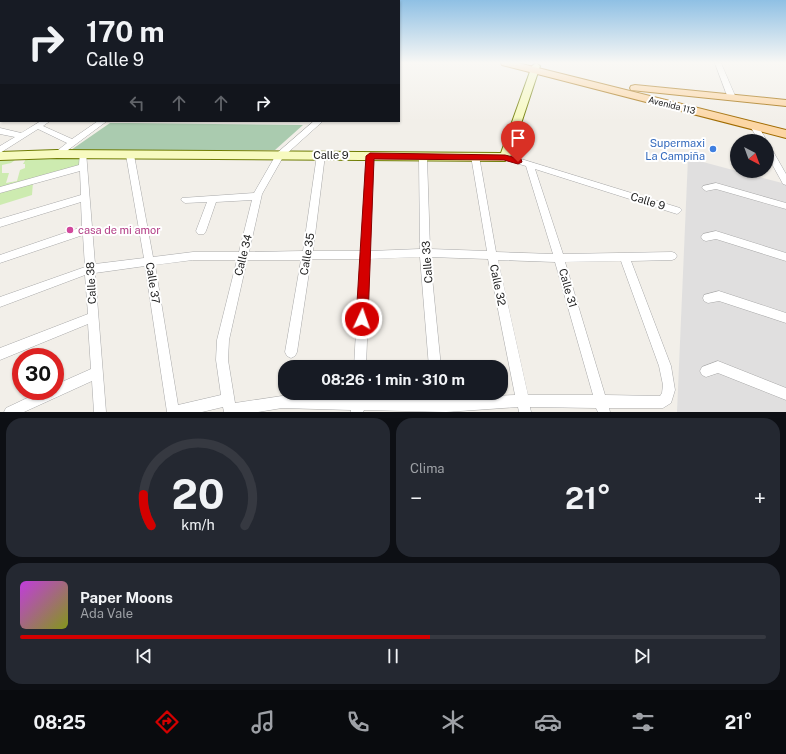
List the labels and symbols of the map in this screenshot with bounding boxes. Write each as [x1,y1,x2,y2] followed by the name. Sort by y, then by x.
[647,94,697,116] street label: Avenida 113
[501,121,535,162] pin
[730,134,774,178] north arrow
[645,137,705,162] place label: Supermaxi La Campiña
[708,144,718,154] marker: Supermaxi La Campiña
[313,149,349,161] street label: Calle 9
[629,190,667,212] street label: Calle 9
[78,224,161,236] place label: casa de mi amor
[65,225,75,235] marker: casa de mi amor
[298,232,316,276] street label: Calle 35
[232,233,254,277] street label: Calle 34
[420,240,434,284] street label: Calle 33
[84,261,98,305] street label: Calle 38
[144,261,162,305] street label: Calle 37
[488,263,508,307] street label: Calle 32
[557,267,579,309] street label: Calle 31
[341,298,383,340] position arrow
[12,348,64,400] speed limit sign: 30

